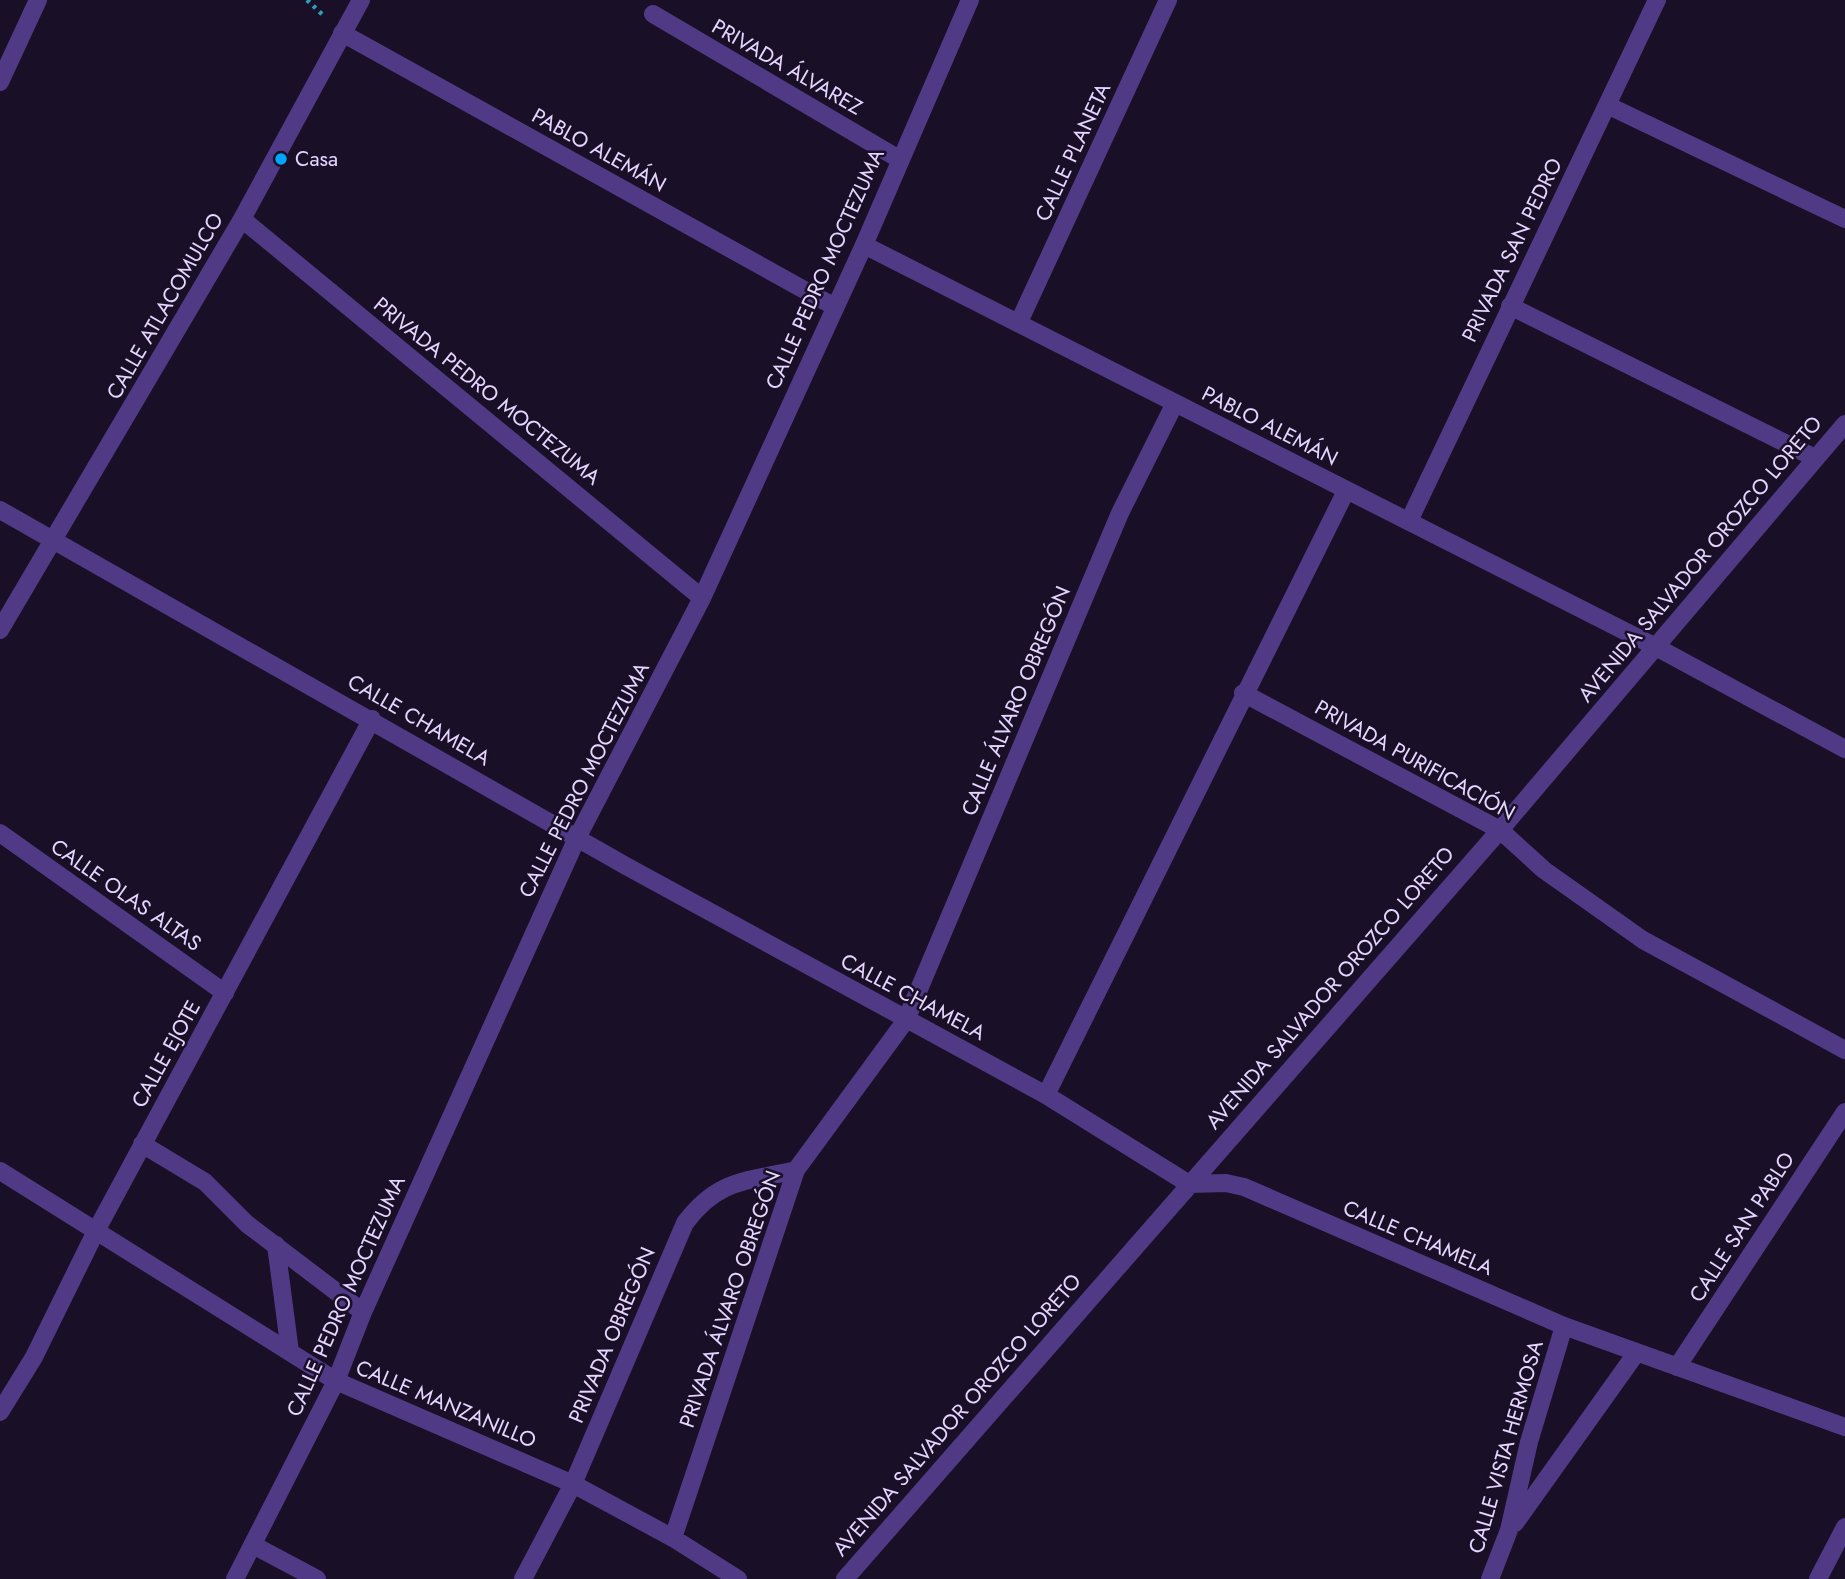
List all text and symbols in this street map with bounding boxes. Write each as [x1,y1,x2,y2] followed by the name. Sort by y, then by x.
[706,12,868,123] street label: PRIVADA ÁLVAREZ
[1028,78,1118,226] street label: CALLE PLANETA
[526,101,672,199] street label: PABLO ALEMÁN
[295,144,338,174] place label: Casa
[758,144,892,394] street label: CALLE PEDRO MOCTEZUMA
[273,151,289,167] marker: Casa
[1454,153,1570,347] street label: PRIVADA SAN PEDRO
[99,207,231,405] street label: CALLE ATLACOMULCO
[367,290,607,492] street label: PRIVADA PEDRO MOCTEZUMA
[1197,379,1343,473] street label: PABLO ALEMÁN
[1571,409,1829,709] street label: AVENIDA SALVADOR OROZCO LORETO
[954,581,1078,821] street label: CALLE ÁLVARO OBREGÓN
[511,657,657,903] street label: CALLE PEDRO MOCTEZUMA
[342,667,496,773] street label: CALLE CHAMELA
[1309,692,1521,828] street label: PRIVADA PURIFICACIÓN
[45,832,207,958] street label: CALLE OLAS ALTAS
[1199,840,1461,1136] street label: AVENIDA SALVADOR OROZCO LORETO
[835,946,991,1048] street label: CALLE CHAMELA
[124,995,208,1113] street label: CALLE EJOTE
[1682,1146,1802,1308] street label: CALLE SAN PABLO
[672,1166,788,1432] street label: PRIVADA ÁLVARO OBREGÓN
[279,1171,413,1421] street label: CALLE PEDRO MOCTEZUMA
[1338,1193,1498,1283] street label: CALLE CHAMELA
[561,1242,663,1428] street label: PRIVADA OBREGÓN
[826,1267,1088,1563] street label: AVENIDA SALVADOR OROZCO LORETO
[1461,1337,1551,1557] street label: CALLE VISTA HERMOSA
[351,1352,541,1456] street label: CALLE MANZANILLO

